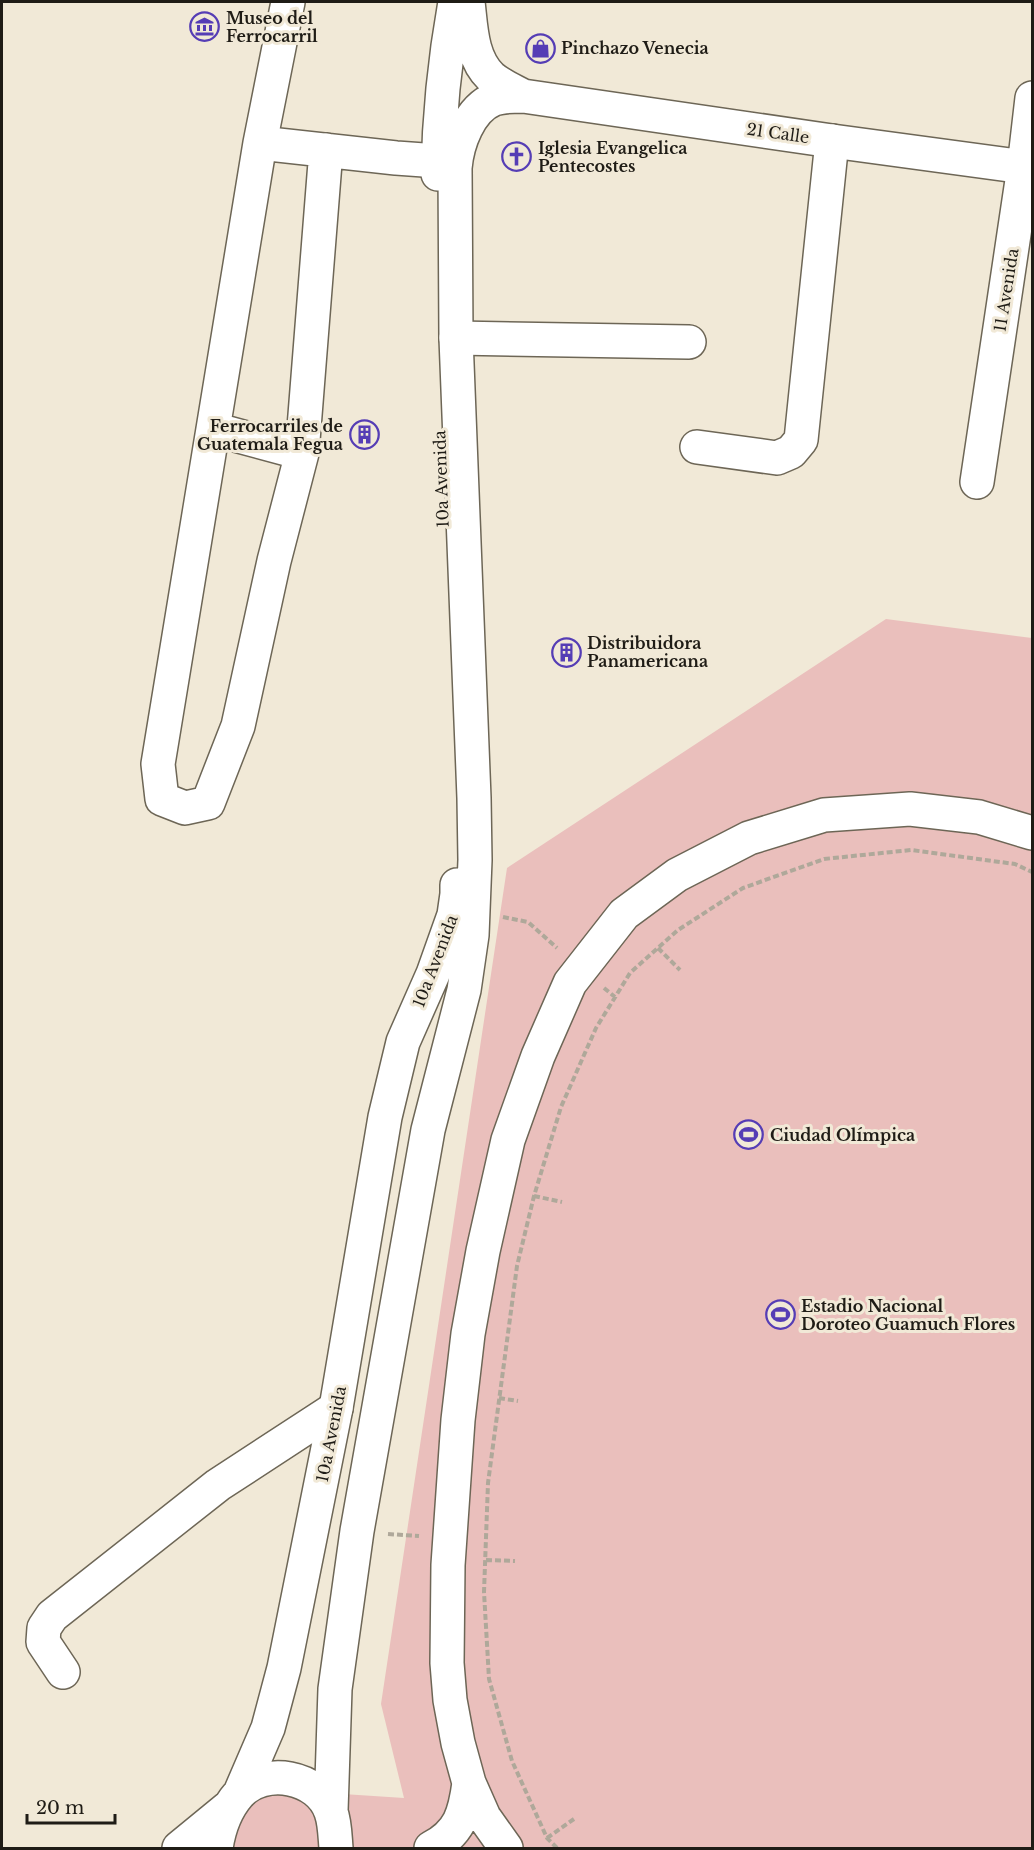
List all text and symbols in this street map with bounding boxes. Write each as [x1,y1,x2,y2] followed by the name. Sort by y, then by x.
[226,8,318,46] place label: Museo del Ferrocarril
[189,11,221,43] museum icon: Museo del Ferrocarril
[524,32,556,64] shop icon: Pinchazo Venecia
[561,38,709,58] place label: Pinchazo Venecia
[745,119,811,147] street label: 21 Calle
[538,138,687,176] place label: Iglesia Evangelica Pentecostes
[501,141,533,173] church icon: Iglesia Evangelica Pentecostes
[990,247,1022,333] street label: 11 Avenida
[197,416,343,454] place label: Ferrocarriles de Guatemala Fegua
[348,419,380,451] building icon: Ferrocarriles de Guatemala Fegua
[429,430,453,528] street label: 10a Avenida
[587,633,708,671] place label: Distribuidora Panamericana
[550,636,582,668] building icon: Distribuidora Panamericana
[408,912,462,1010] street label: 10a Avenida
[733,1119,765,1151] sports icon: Ciudad Olímpica
[770,1125,915,1145] place label: Ciudad Olímpica
[801,1296,1015,1334] place label: Estadio Nacional Doroteo Guamuch Flores
[764,1299,796,1331] sports icon: Estadio Nacional Doroteo Guamuch Flores
[312,1384,350,1484] street label: 10a Avenida
[27,1787,116,1825] scale bar
[36,1797,84,1819] text: 20 m

